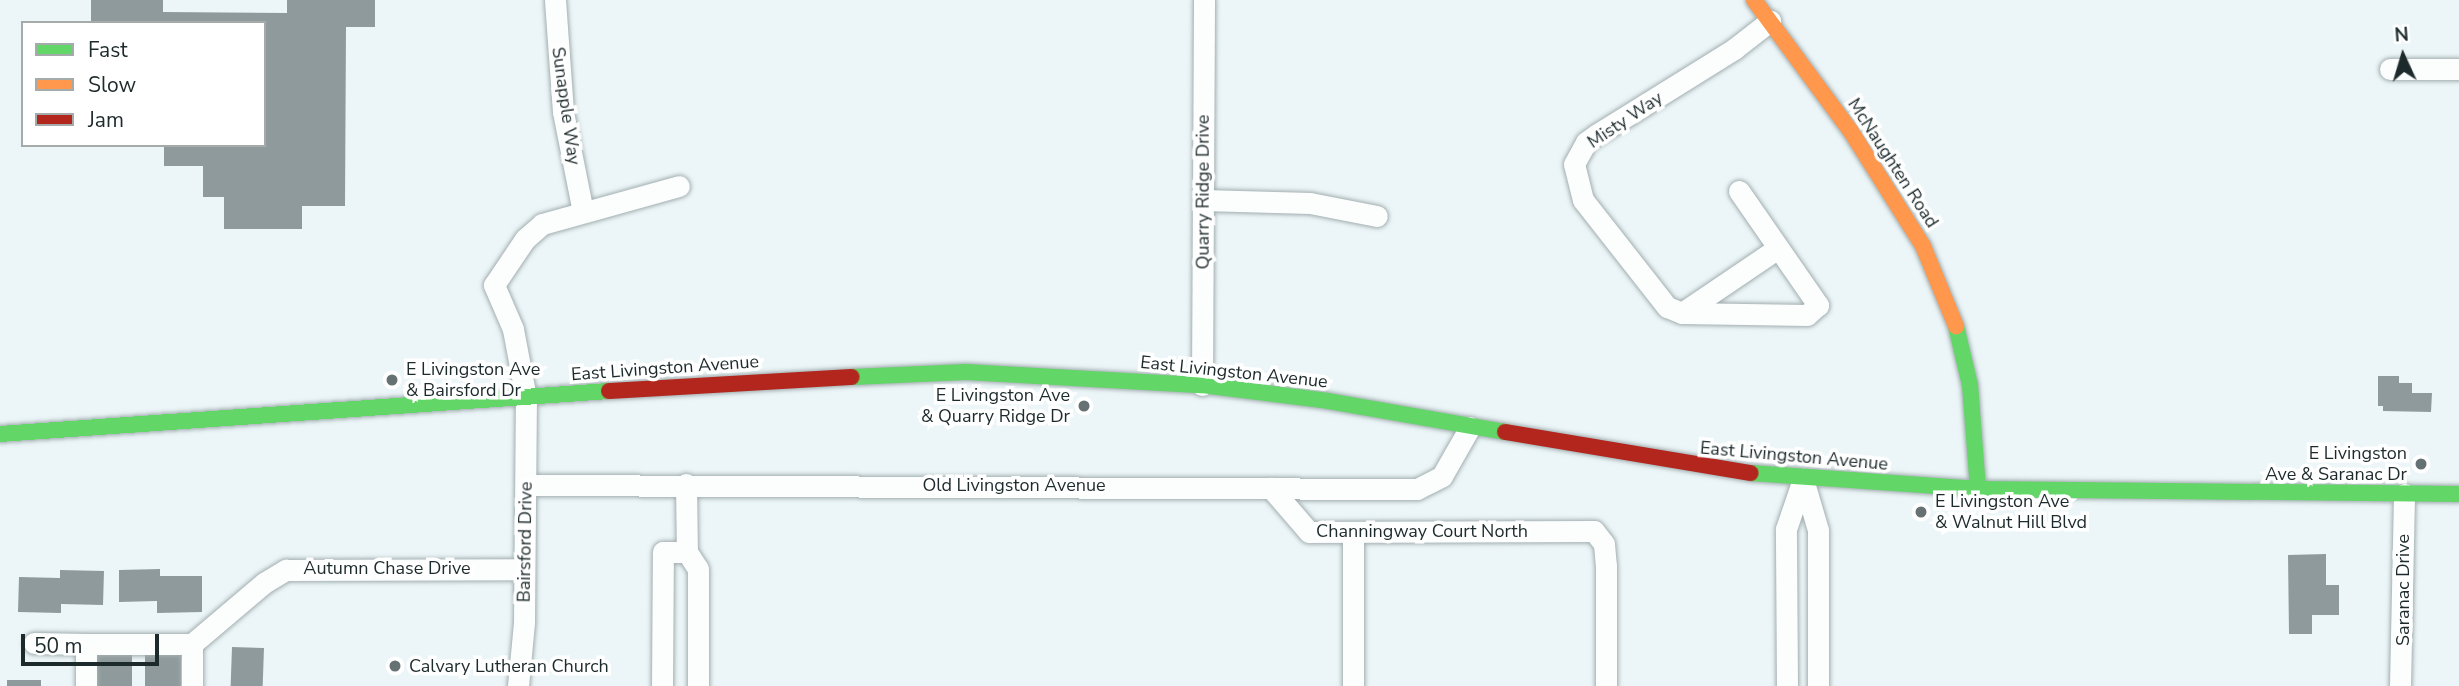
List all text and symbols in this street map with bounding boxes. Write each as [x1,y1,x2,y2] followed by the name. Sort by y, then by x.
[21,21,266,147] legend
[2368,21,2438,91] north arrow
[2394,22,2410,49] text: N
[88,36,128,64] text: Fast
[547,46,585,166] street label: Sunapple Way
[88,71,136,99] text: Slow
[1583,87,1667,153] street label: Misty Way
[1843,94,1943,232] street label: McNaughten Road
[88,106,124,134] text: Jam
[1192,115,1214,269] street label: Quarry Ridge Drive
[570,351,760,385] street label: East Livingston Avenue
[1139,351,1329,393] street label: East Livingston Avenue
[406,359,540,402] place label: E Livingston Ave & Bairsford Dr
[384,372,400,388] marker: E Livingston Ave & Bairsford Dr
[921,385,1070,428] place label: E Livingston Ave & Quarry Ridge Dr
[1076,398,1092,414] marker: E Livingston Ave & Quarry Ridge Dr
[1699,437,1889,475] street label: East Livingston Avenue
[2265,443,2407,486] place label: E Livingston Ave & Saranac Dr
[2413,456,2429,472] marker: E Livingston Ave & Saranac Dr
[922,474,1106,496] street label: Old Livingston Avenue
[513,481,537,603] street label: Bairsford Drive
[1935,491,2087,534] place label: E Livingston Ave & Walnut Hill Blvd
[1913,504,1929,520] marker: E Livingston Ave & Walnut Hill Blvd
[1316,520,1528,542] street label: Channingway Court North
[2392,534,2414,646] street label: Saranac Drive
[303,557,471,579] street label: Autumn Chase Drive
[24,620,163,664] scale bar
[34,632,83,660] text: 50 m
[409,655,609,677] place label: Calvary Lutheran Church
[387,658,403,674] marker: Calvary Lutheran Church

